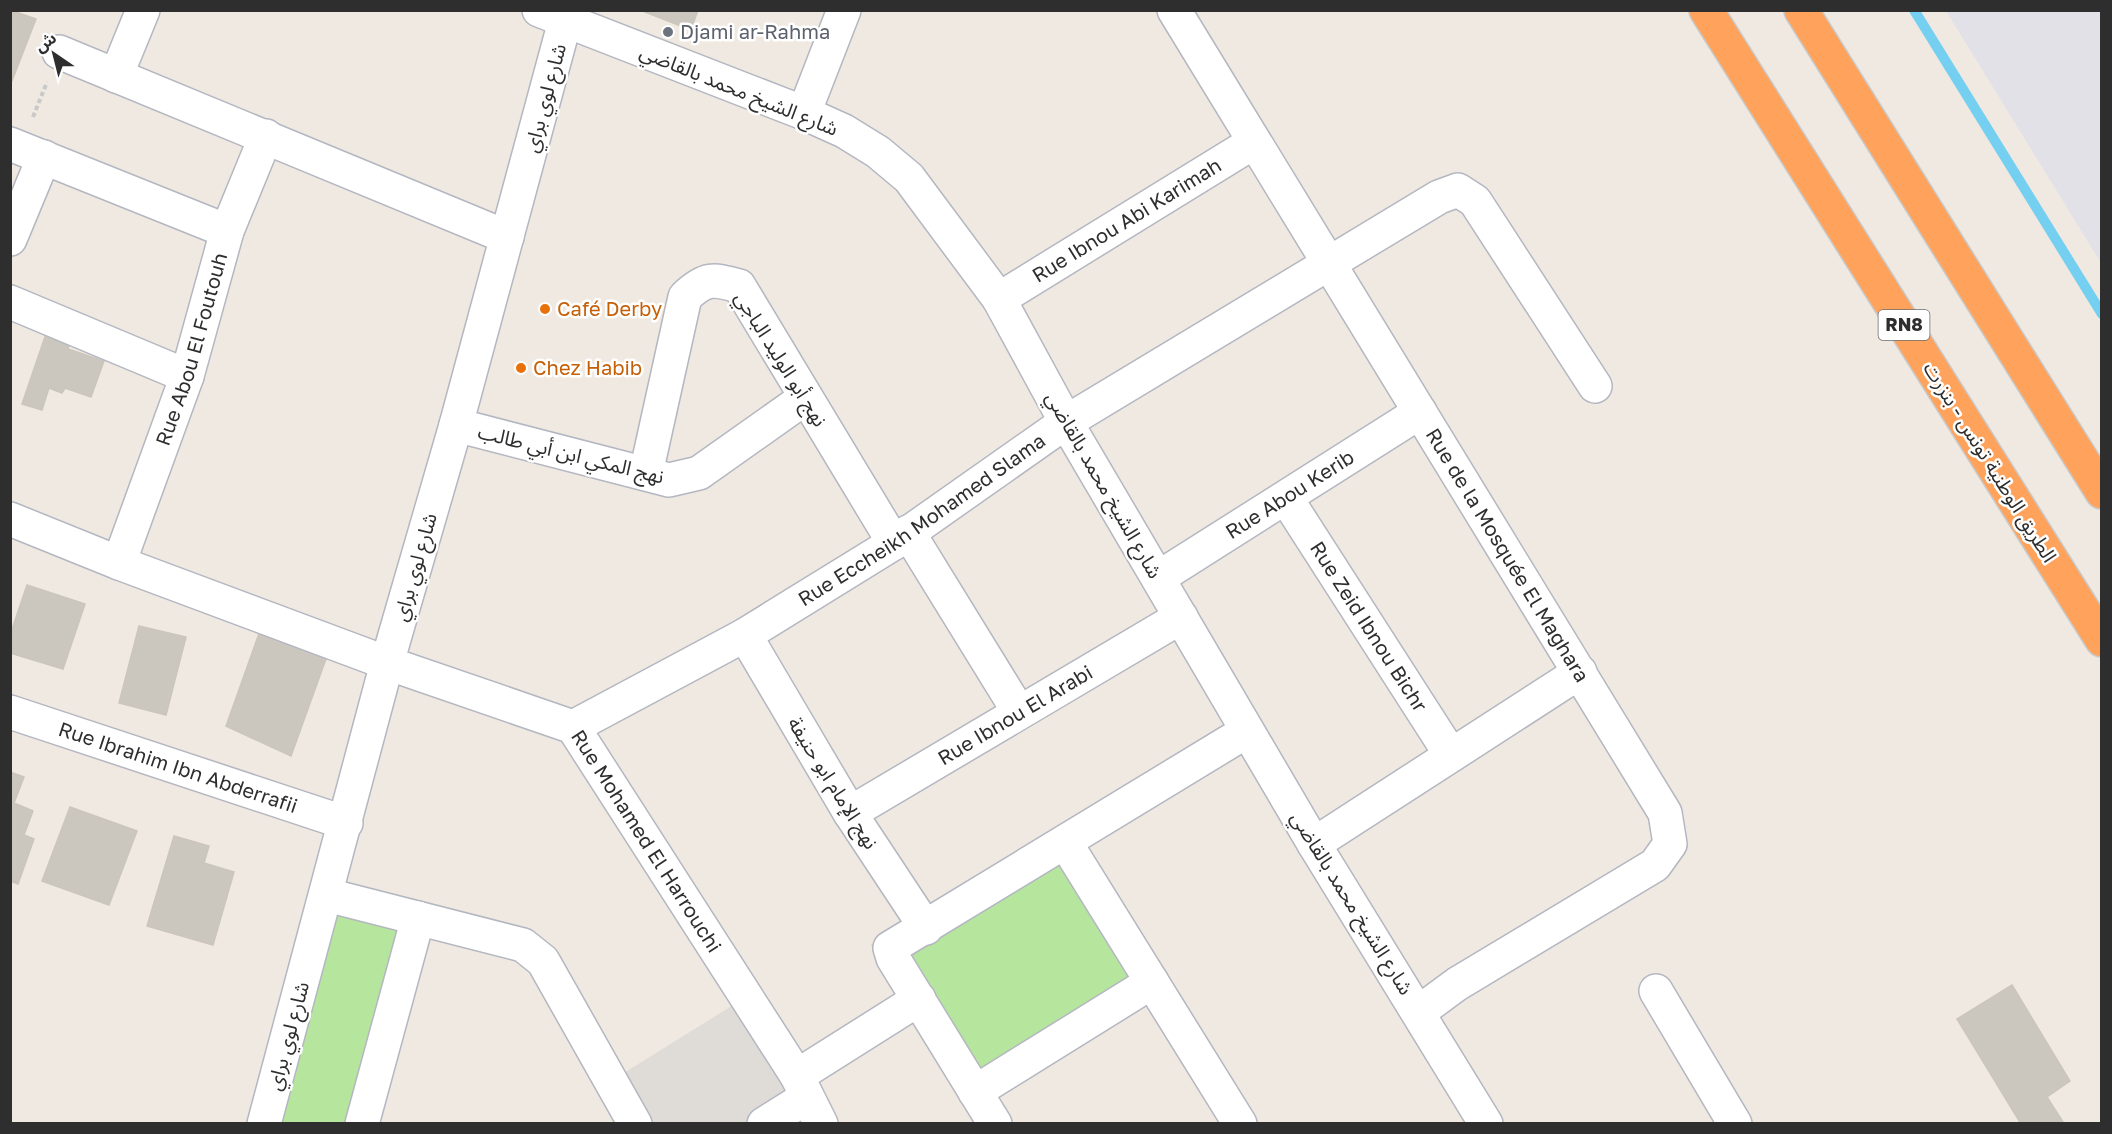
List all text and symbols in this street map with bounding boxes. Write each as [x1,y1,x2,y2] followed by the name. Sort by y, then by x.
[680,19,830,43] place label: Djami ar-Rahma
[24,24,84,84] north arrow
[661,25,675,39] marker: Djami ar-Rahma
[31,27,60,56] text: ش
[635,38,842,144] street label: شارع الشيخ محمد بالقاضي
[518,41,575,156] street label: شارع لوي براي
[1027,152,1225,287] street label: Rue Ibnou Abi Karimah
[150,250,231,449] street label: Rue Abou El Foutouh
[727,286,833,433] street label: نهج أبو الوليد الباجي
[557,296,662,320] place label: Café Derby
[538,302,552,316] marker: Café Derby
[1878,310,1930,340] road number: RN8
[533,355,642,379] place label: Chez Habib
[1918,357,2062,567] street label: الطريق الوطنية تونس - بنزرت
[514,361,528,375] marker: Chez Habib
[1038,387,1168,585] street label: شارع الشيخ محمد بالقاضي
[475,418,667,492] street label: نهج المكي ابن أبي طالب
[1422,423,1595,686] street label: Rue de la Mosquée El Maghara
[793,428,1049,610] street label: Rue Eccheikh Mohamed Slama
[1221,444,1358,543] street label: Rue Abou Kerib
[387,510,445,625] street label: شارع لوي براي
[1306,537,1433,716] street label: Rue Zeid Ibnou Bichr
[933,659,1096,769] street label: Rue Ibnou El Arabi
[780,712,884,855] street label: نهج الإمام ابو حنيفة
[56,716,301,817] street label: Rue Ibrahim Ibn Abderrafii
[567,725,727,956] street label: Rue Mohamed El Harrouchi
[1283,806,1419,1001] street label: شارع الشيخ محمد بالقاضي
[261,979,318,1094] street label: شارع لوي براي

